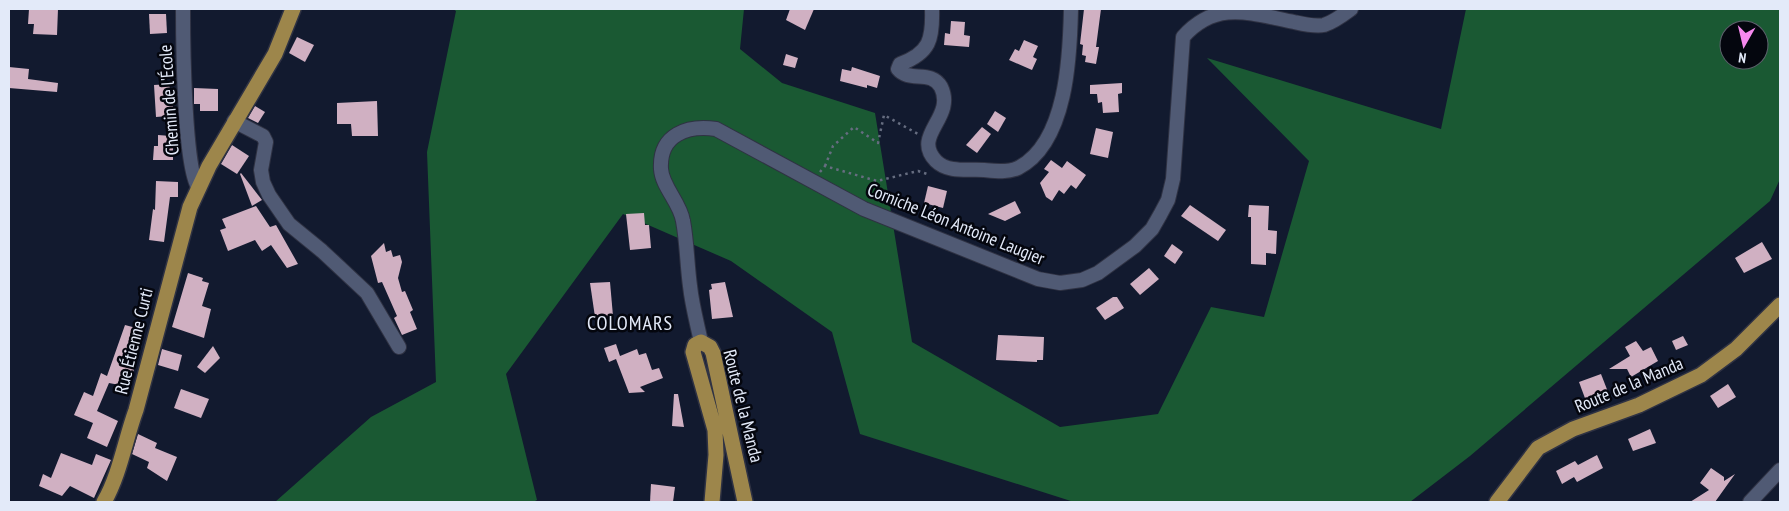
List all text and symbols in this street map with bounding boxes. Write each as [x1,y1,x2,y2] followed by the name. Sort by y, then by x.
[1719,20,1769,70] north arrow
[153,44,184,156] street label: Chemin de l'École
[1737,48,1747,67] text: N
[864,177,1048,270] street label: Corniche Léon Antoine Laugier
[109,285,158,396] street label: Rue Étienne Curti
[587,310,673,336] district label: COLOMARS
[718,347,769,465] street label: Route de la Manda
[1571,351,1686,418] street label: Route de la Manda

